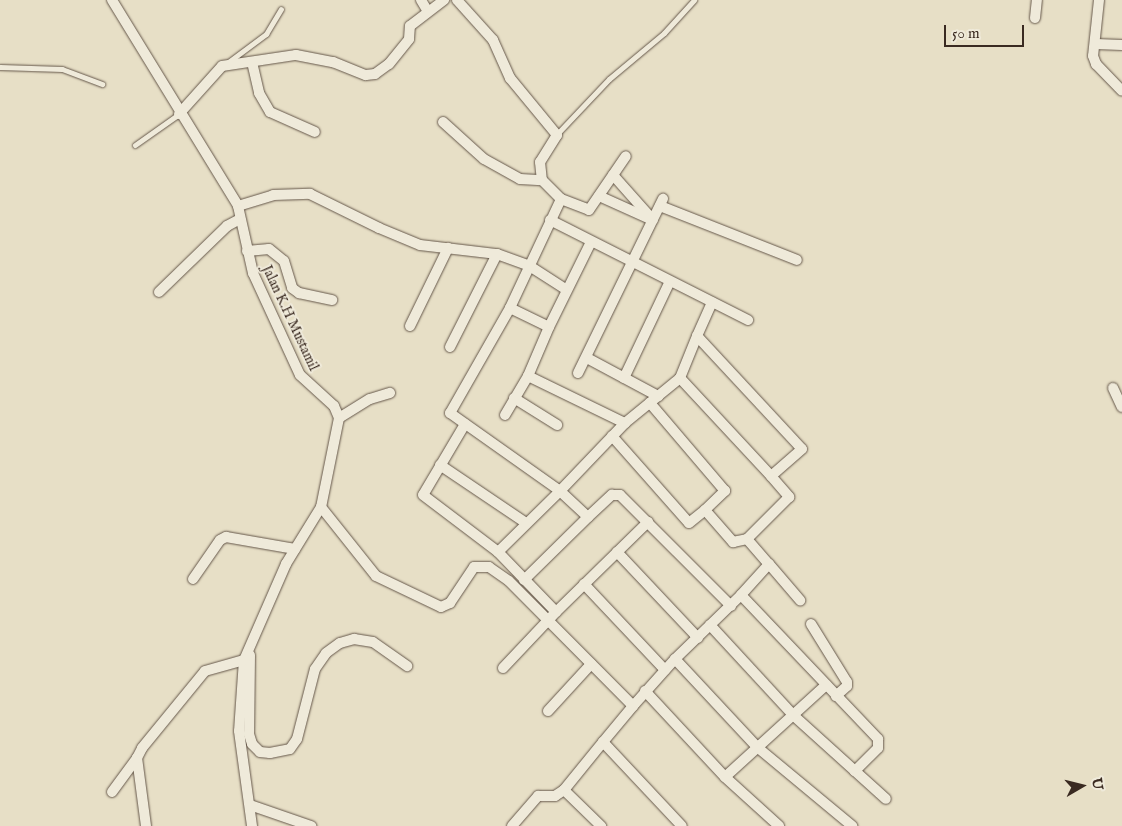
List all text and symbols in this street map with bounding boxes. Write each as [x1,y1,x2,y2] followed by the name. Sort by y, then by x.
[947,15,1027,47] scale bar
[952,24,980,43] text: 50 m
[258,263,322,373] street label: Jalan K.H Mustamil
[1057,761,1107,811] north arrow
[1087,777,1107,791] text: U

